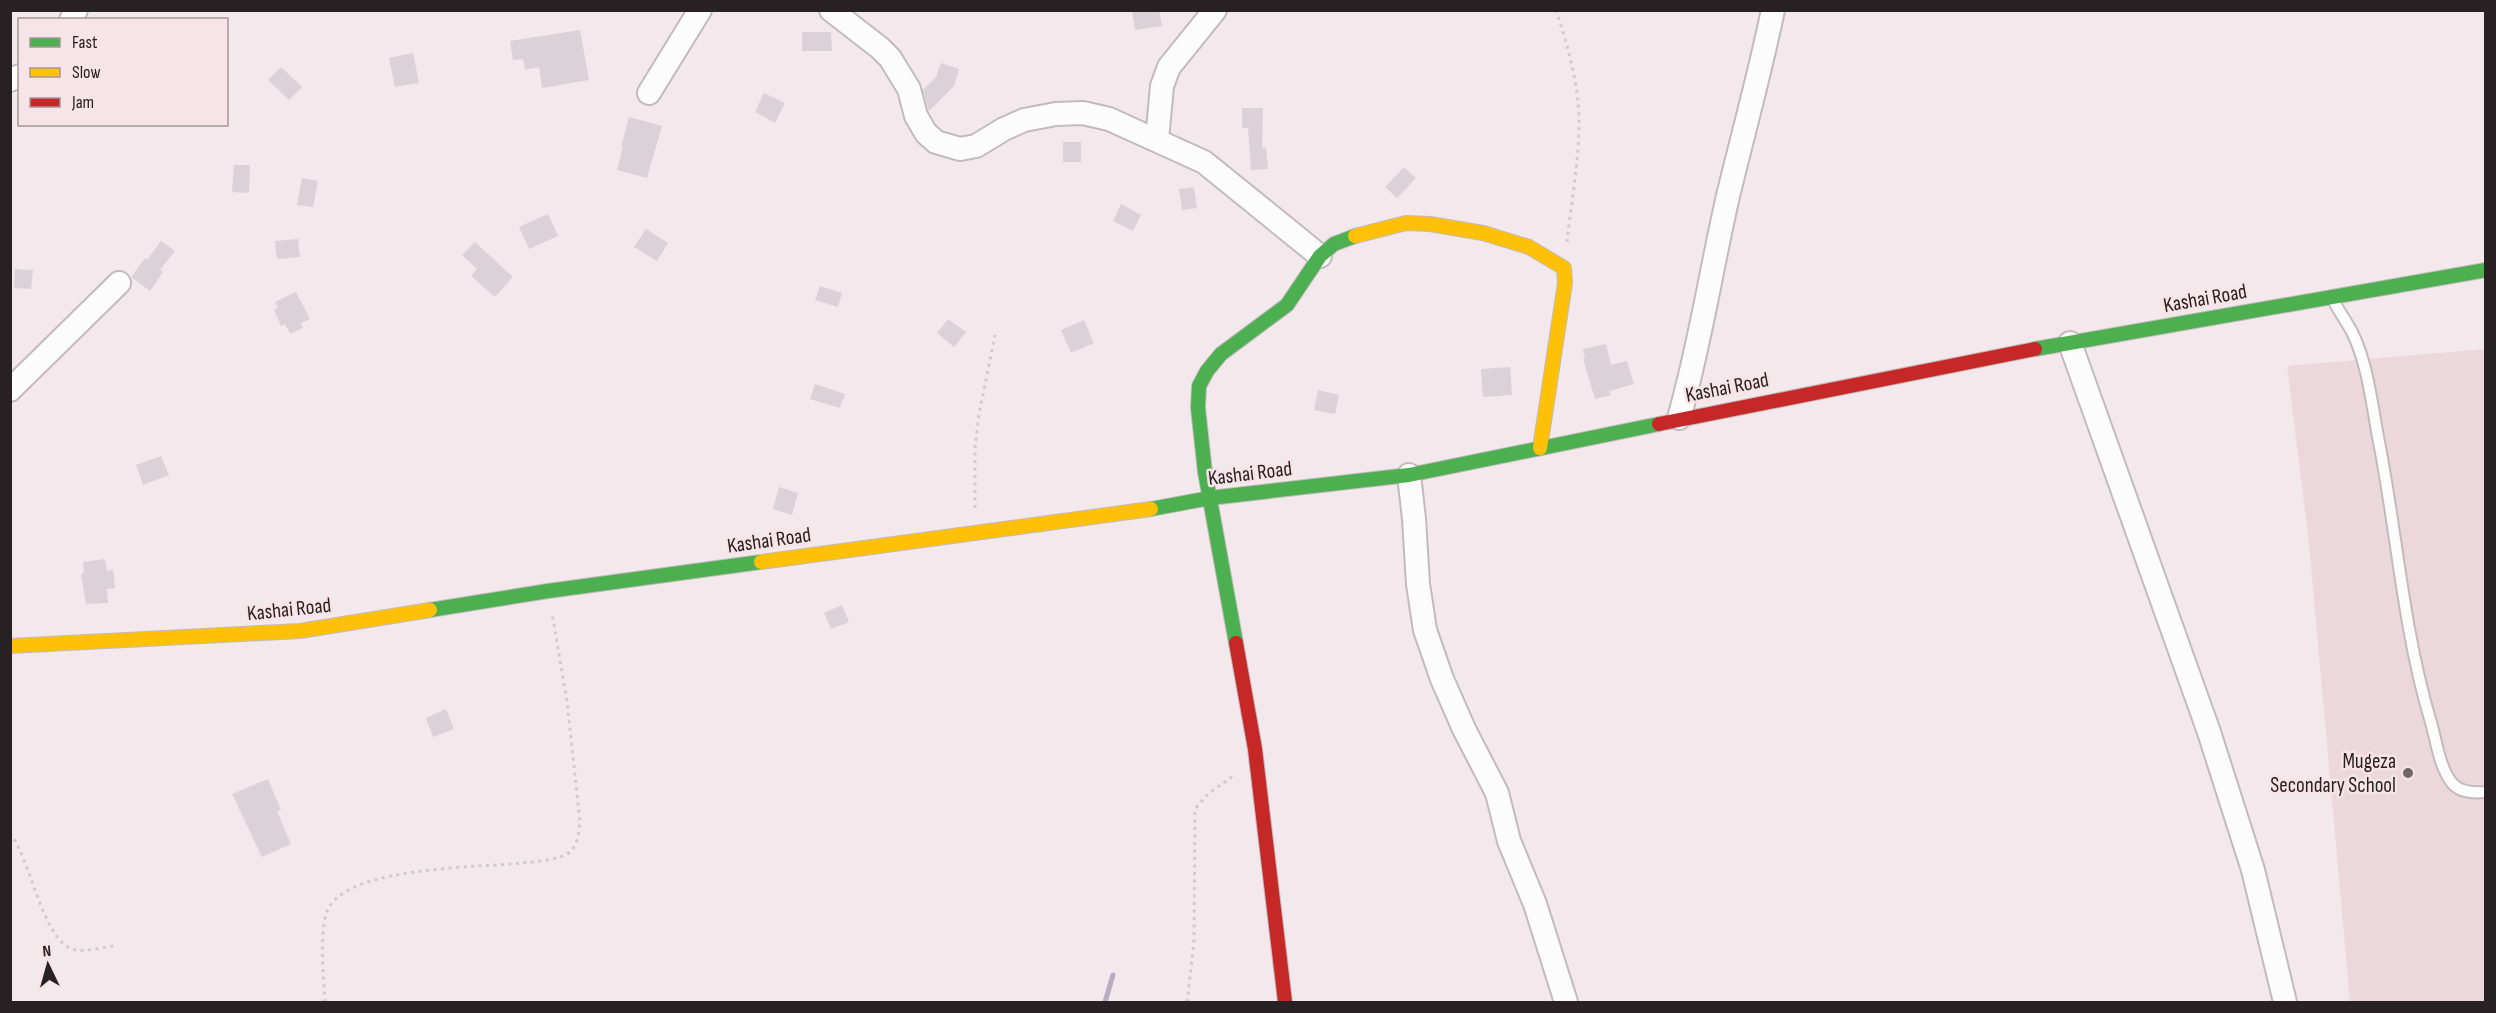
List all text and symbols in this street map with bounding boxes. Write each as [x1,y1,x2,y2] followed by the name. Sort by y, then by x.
[18,18,228,126] legend
[72,32,98,53] text: Fast
[72,62,101,83] text: Slow
[71,92,94,113] text: Jam
[2161,279,2249,318] street label: Kashai Road
[1683,367,1771,408] street label: Kashai Road
[1207,456,1293,491] street label: Kashai Road
[726,522,813,559] street label: Kashai Road
[246,593,332,626] street label: Kashai Road
[2270,749,2396,798] place label: Mugeza Secondary School
[2401,766,2415,780] marker: Mugeza Secondary School
[18,935,78,995] north arrow
[42,942,52,961] text: N

